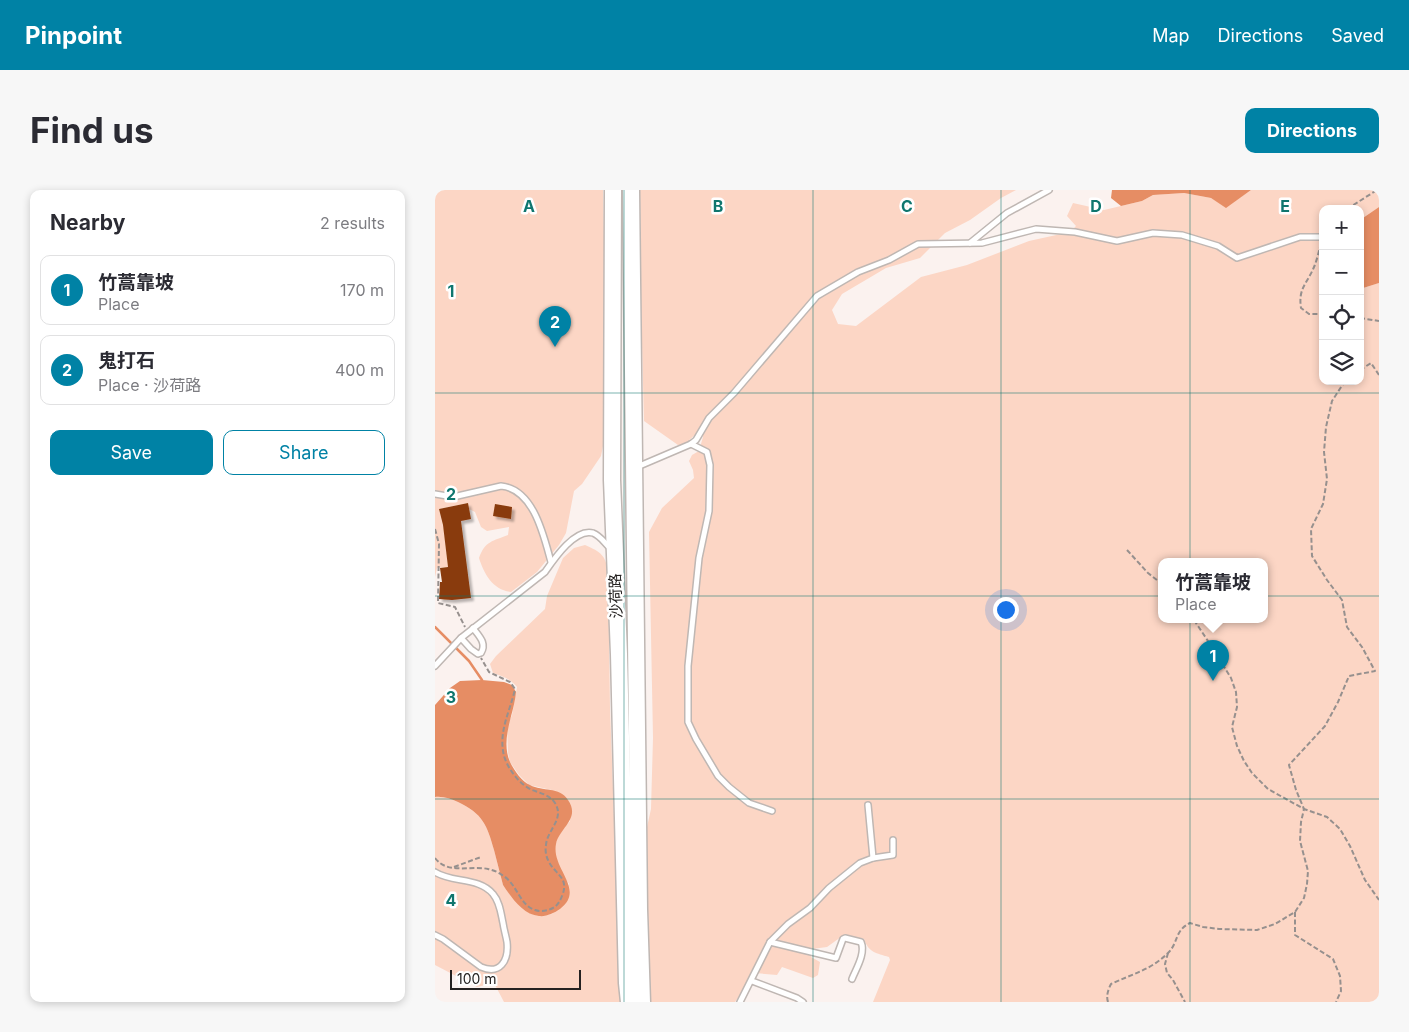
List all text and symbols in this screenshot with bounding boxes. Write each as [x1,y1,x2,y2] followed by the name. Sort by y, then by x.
[25,21,122,50] text: Pinpoint
[1152,25,1190,46] text: Map
[1218,25,1303,46] text: Directions
[1331,25,1384,46] text: Saved
[1245,108,1379,153] button: Directions
[30,109,154,151] text: Find us
[523,196,535,216] text: A
[713,196,723,216] text: B
[901,196,913,216] text: C
[1090,196,1102,216] text: D
[1280,196,1290,216] text: E
[1319,205,1364,385] map controls
[1319,205,1364,250] button: +
[50,210,125,235] text: Nearby
[320,213,385,233] text: 2 results
[1319,250,1364,295] button: −
[98,271,174,294] text: 竹蒿靠坡
[64,280,70,300] text: 1
[340,280,384,300] text: 170 m
[448,281,454,301] text: 1
[98,294,140,314] text: Place
[1319,295,1364,340] button: locate
[539,306,571,347] pin: 2
[1319,340,1364,385] button: layers
[98,349,155,372] text: 鬼打石
[62,360,72,380] text: 2
[335,360,384,380] text: 400 m
[98,375,201,395] text: Place · 沙荷路
[50,430,213,475] button: Save
[223,430,385,475] button: Share
[446,484,456,504] text: 2
[1158,558,1268,623] popup
[1175,571,1251,594] text: 竹蒿靠坡
[605,573,626,619] street label: 沙荷路
[1175,594,1217,614] text: Place
[993,597,1019,623] your location
[1197,640,1229,681] pin: 1
[446,687,456,707] text: 3
[446,890,457,910] text: 4
[450,967,581,990] scale bar
[457,970,497,987] text: 100 m

